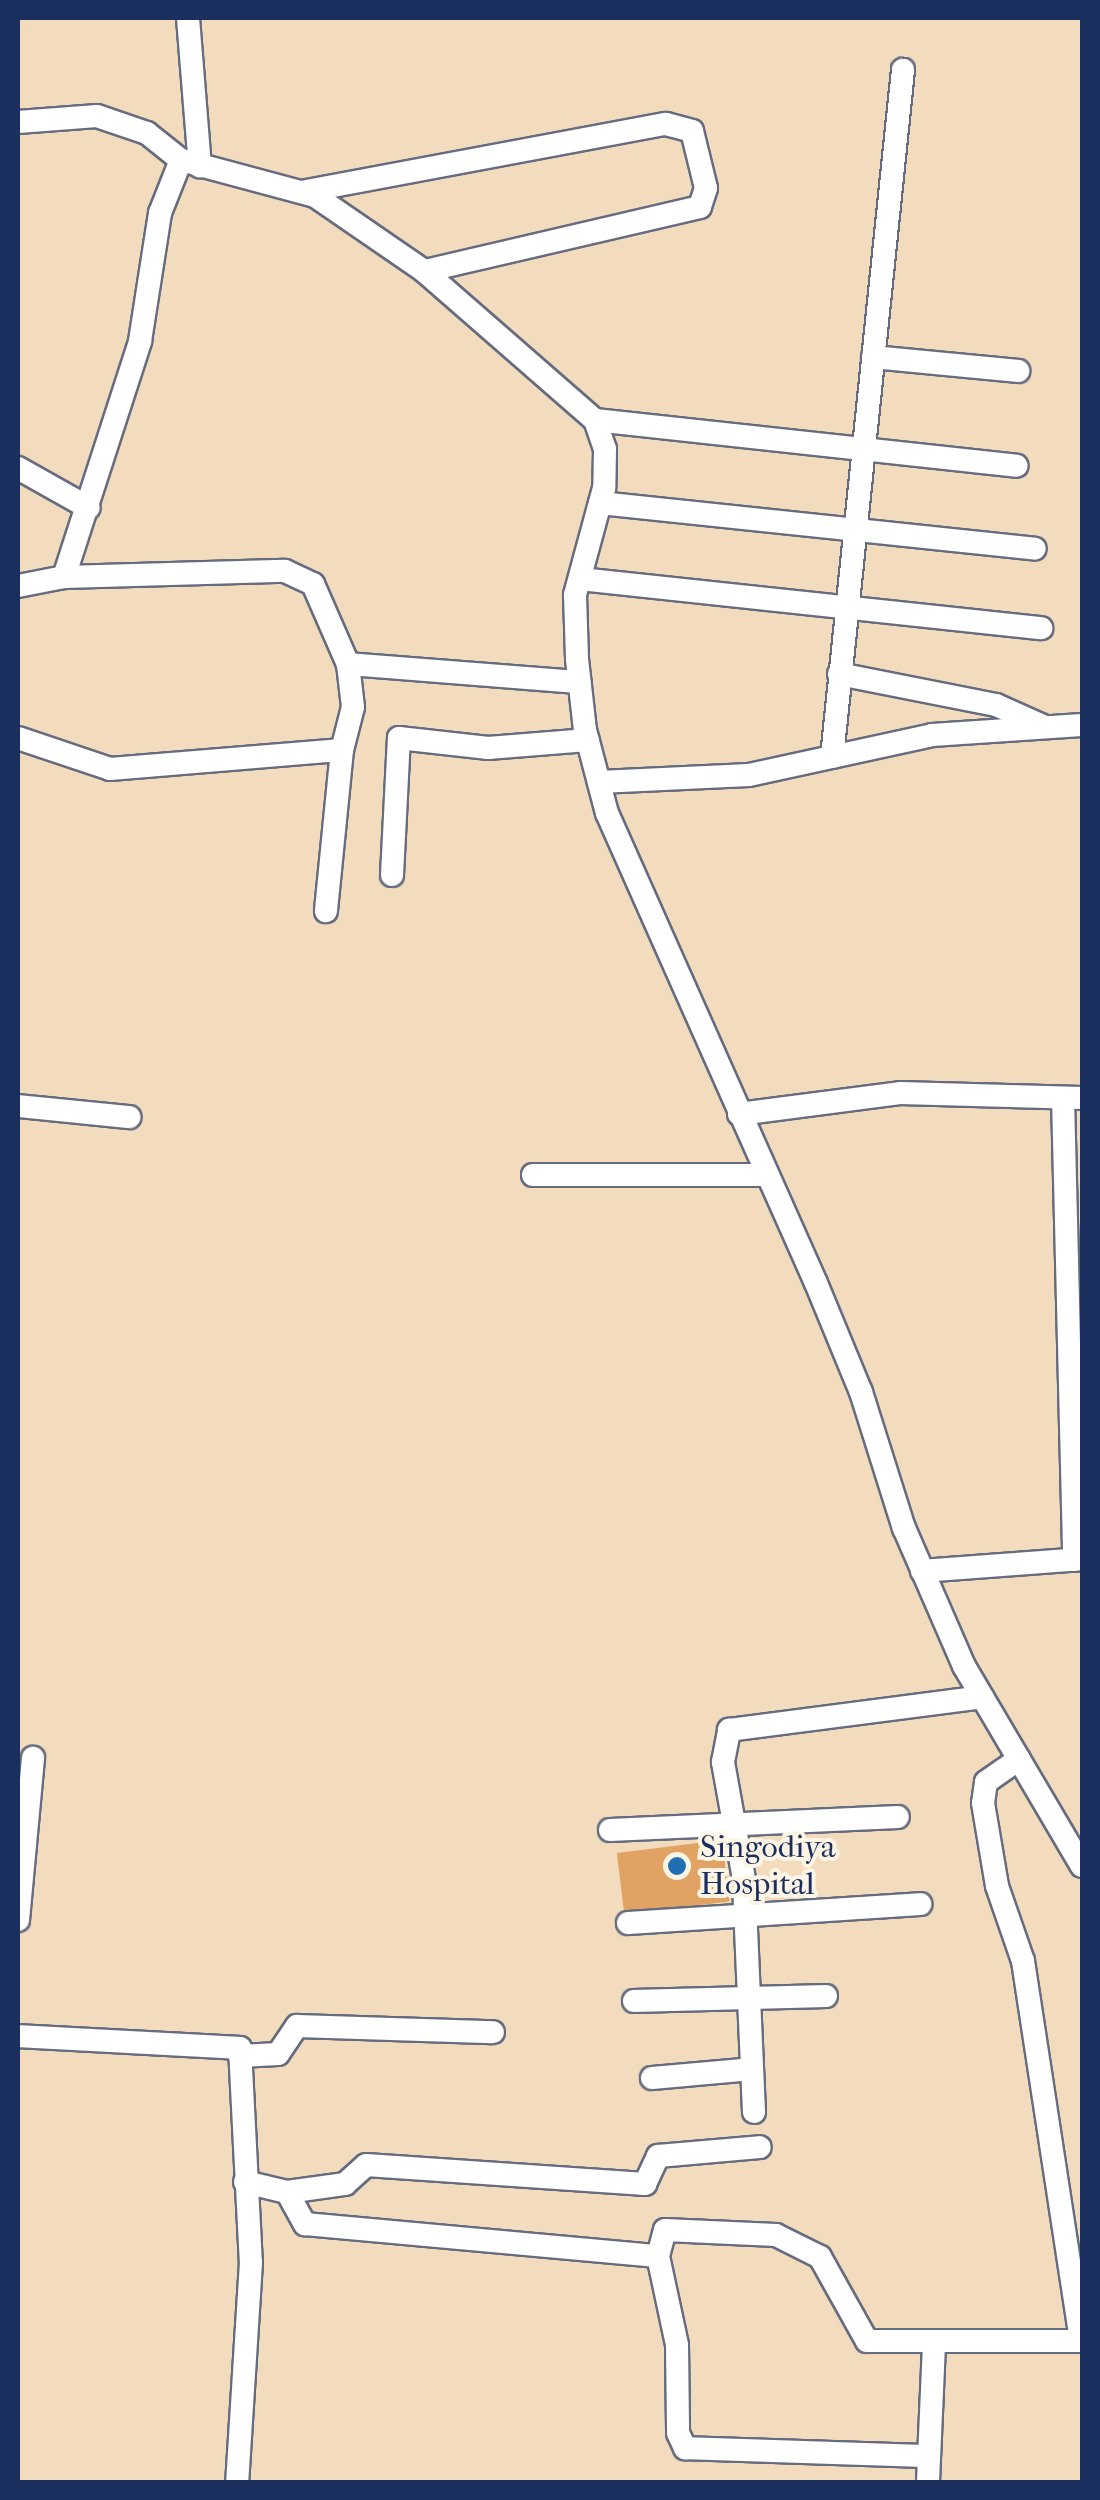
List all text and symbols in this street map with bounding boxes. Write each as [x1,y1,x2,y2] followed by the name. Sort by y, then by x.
[700,1829,835,1904] place label: Singodiya Hospital
[664,1853,690,1879] marker: Singodiya Hospital

